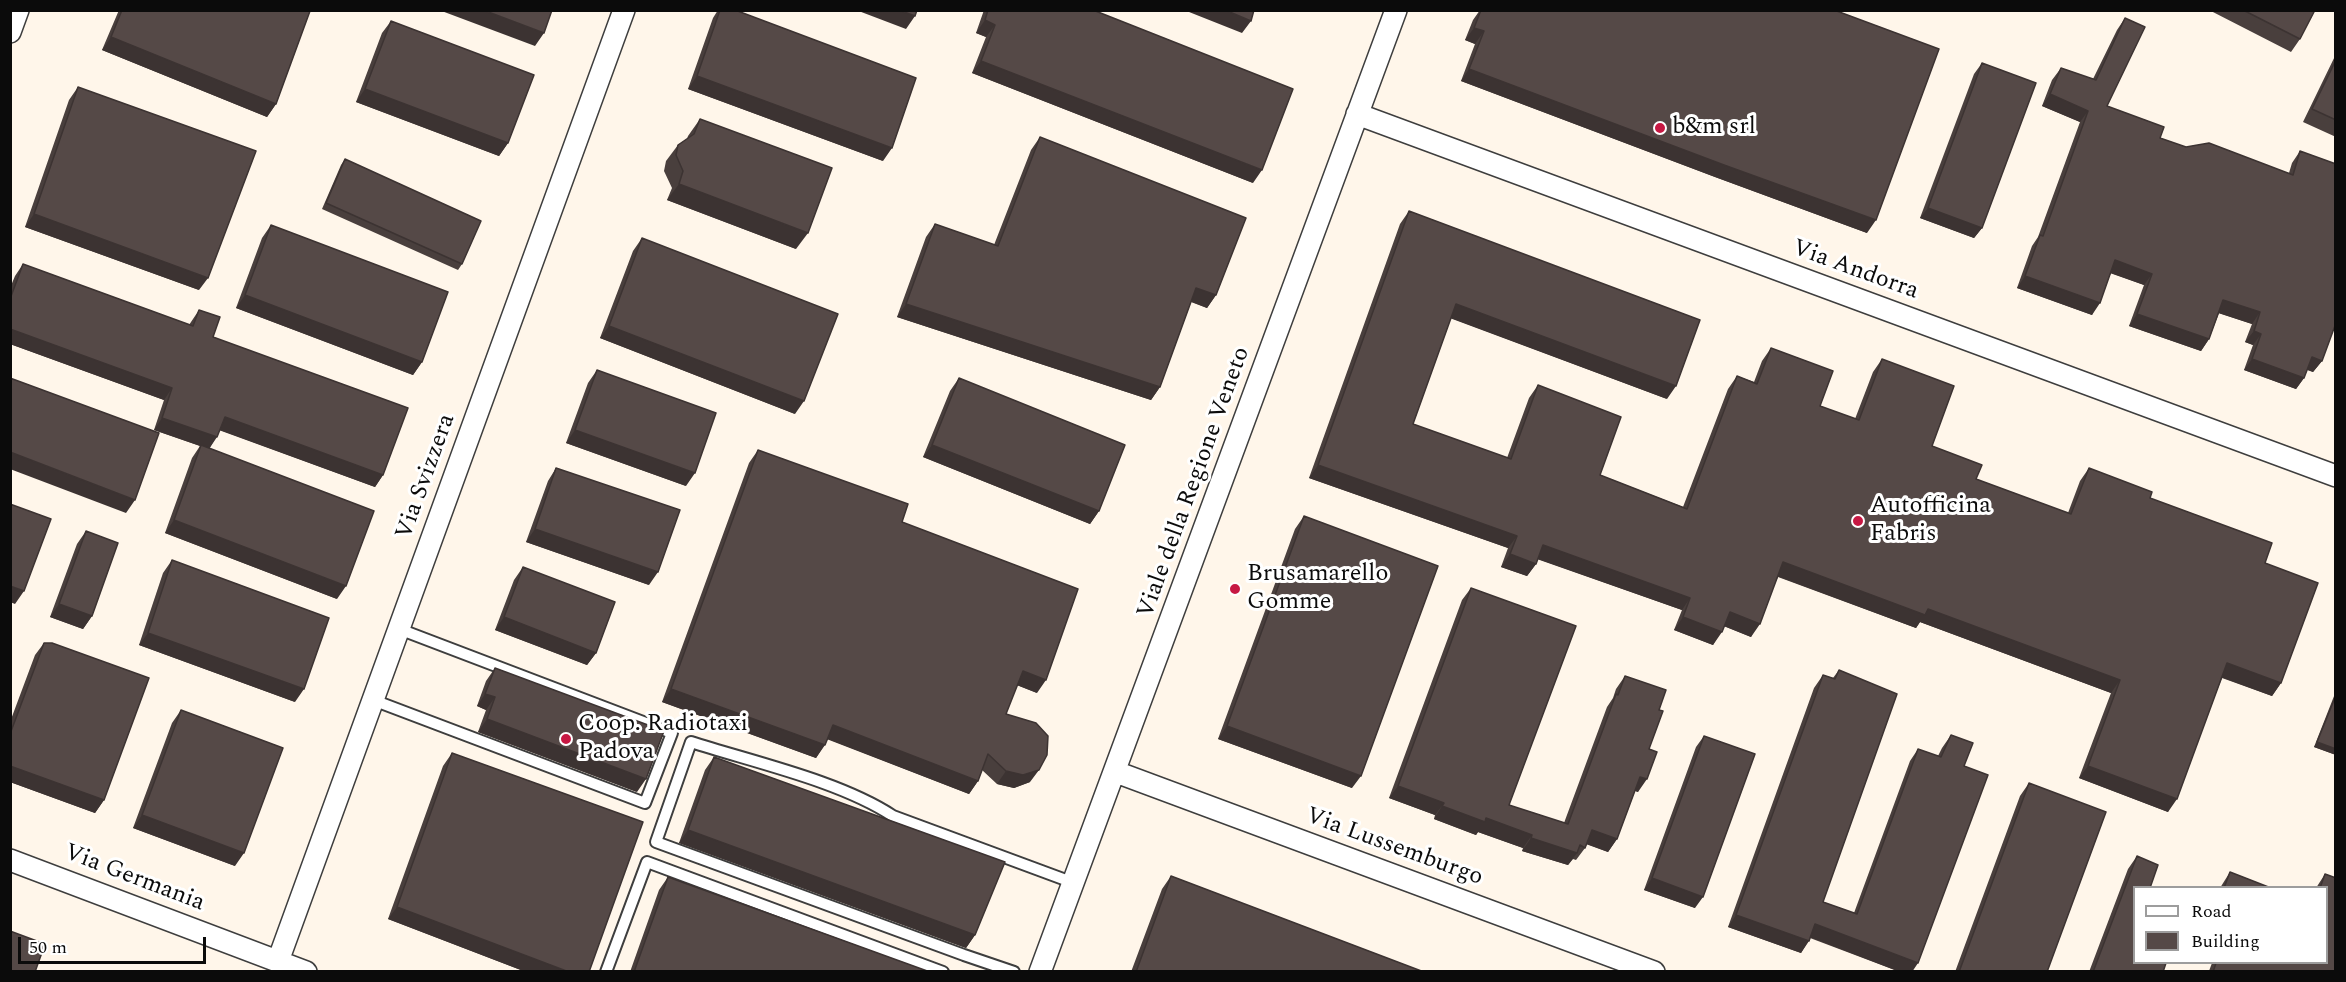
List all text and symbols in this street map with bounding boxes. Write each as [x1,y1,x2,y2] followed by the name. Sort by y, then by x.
[1672,114,1756,142] place label: b&m srl
[1653,121,1667,135] marker: b&m srl
[1788,235,1922,307] street label: Via Andorra
[1133,344,1257,622] street label: Viale della Regione Veneto
[391,410,463,544] street label: Via Svizzera
[1870,493,1991,549] place label: Autofficina Fabris
[1851,514,1865,528] marker: Autofficina Fabris
[1247,561,1388,617] place label: Brusamarello Gomme
[1228,582,1242,596] marker: Brusamarello Gomme
[578,711,748,767] place label: Coop. Radiotaxi Padova
[559,732,573,746] marker: Coop. Radiotaxi Padova
[1301,803,1487,893] street label: Via Lussemburgo
[60,839,208,919] street label: Via Germania
[2133,886,2328,964] legend
[2191,898,2232,925] text: Road
[21,925,208,963] scale bar
[2191,928,2260,955] text: Building
[29,934,67,961] text: 50 m

